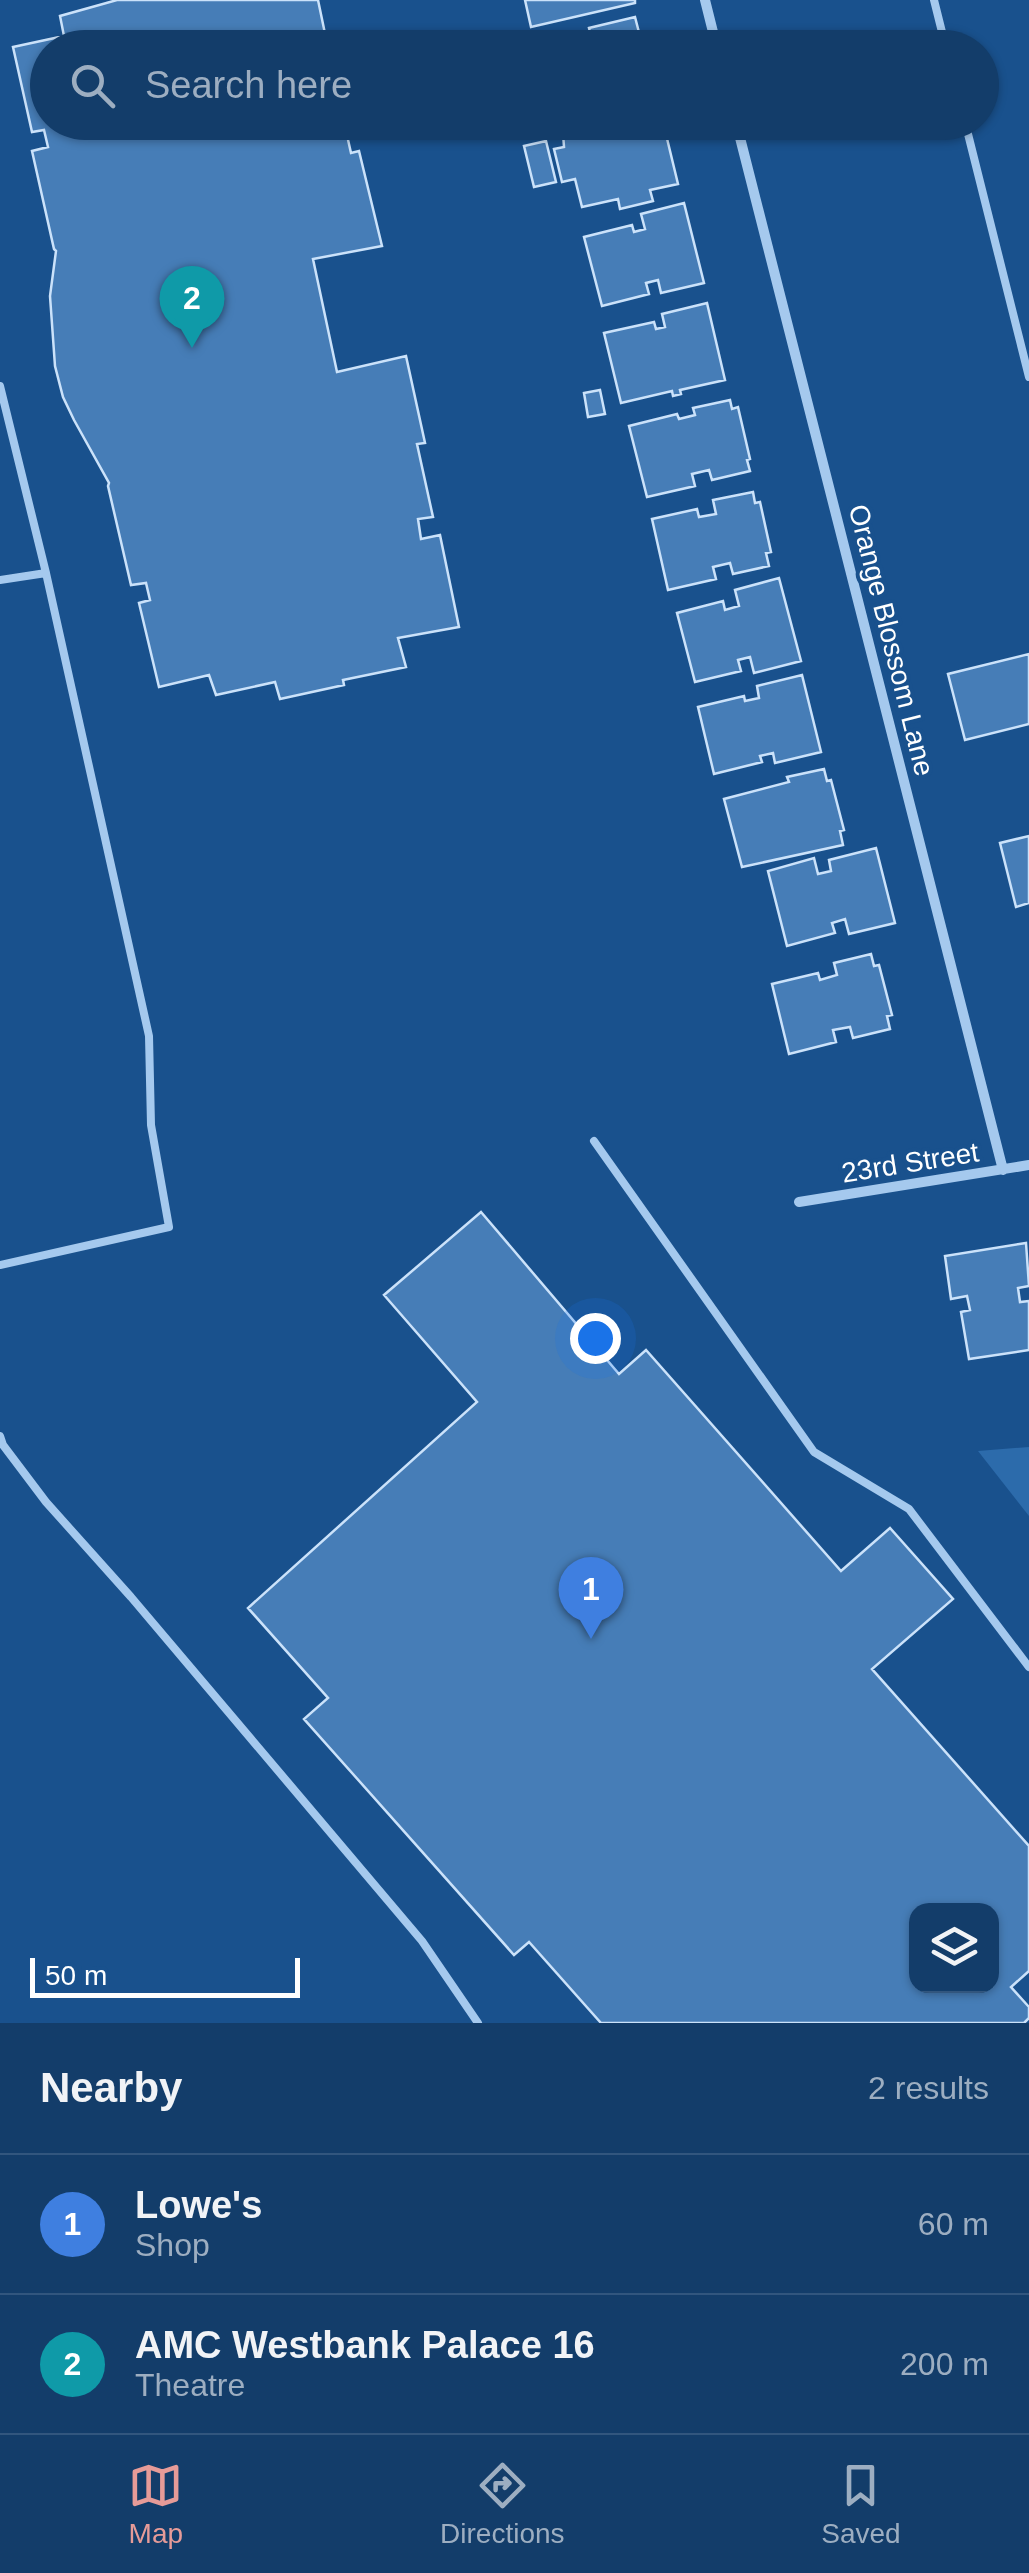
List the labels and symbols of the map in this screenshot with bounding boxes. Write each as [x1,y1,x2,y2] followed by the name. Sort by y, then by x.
[160,266,224,348] pin: 2
[843,501,940,779] street label: Orange Blossom Lane
[839,1136,981,1189] street label: 23rd Street
[570,1313,621,1364] your location
[558,1556,624,1639] pin: 1
[30,1953,300,1998] scale bar

